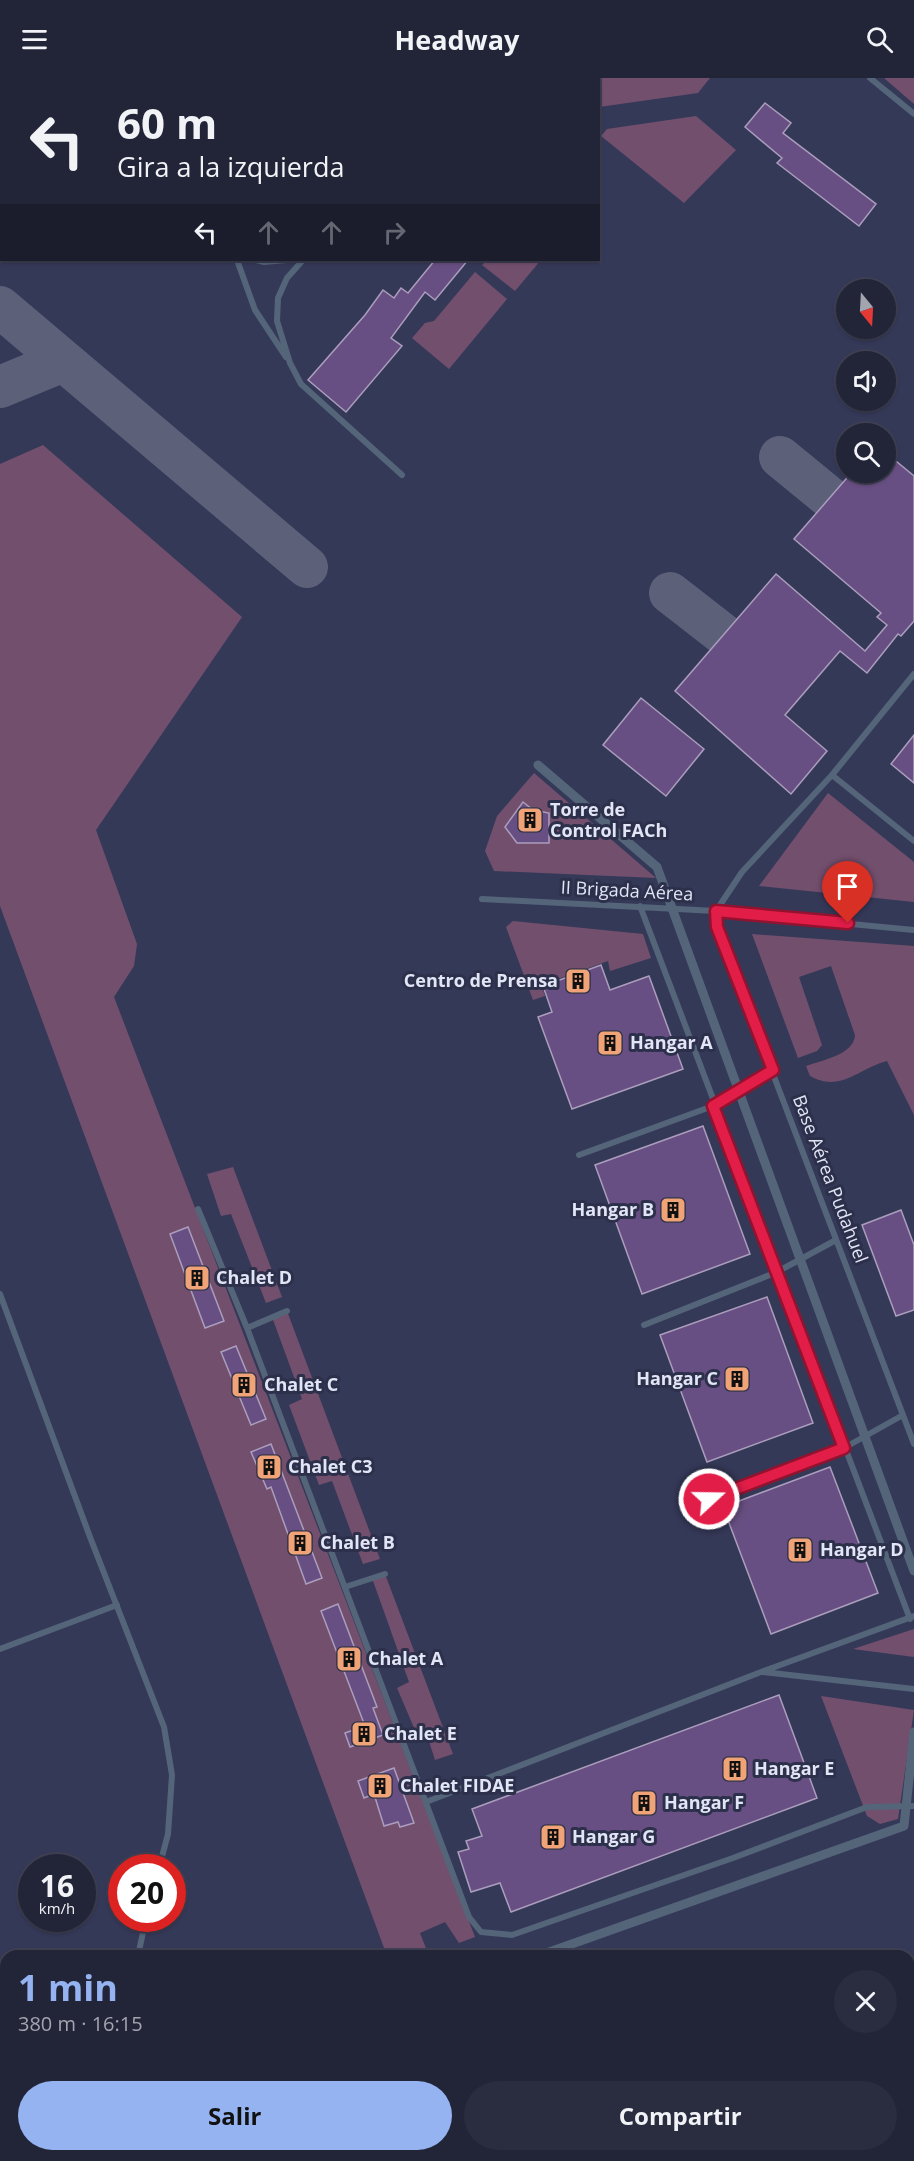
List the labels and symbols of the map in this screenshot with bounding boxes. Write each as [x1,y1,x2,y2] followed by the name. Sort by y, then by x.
[836,279,896,339] north arrow
[550,797,667,842] place label: Torre de Control FACh
[515,805,545,835] building icon: Torre de Control FACh
[822,861,873,923] pin
[560,875,694,905] street label: II Brigada Aérea
[563,966,593,996] building icon: Centro de Prensa
[404,968,558,992] place label: Centro de Prensa
[595,1028,625,1058] building icon: Hangar A
[630,1030,713,1054] place label: Hangar A
[788,1091,874,1266] street label: Base Aérea Pudahuel
[658,1195,688,1225] building icon: Hangar B
[572,1197,654,1221] place label: Hangar B
[182,1263,212,1293] building icon: Chalet D
[216,1265,292,1289] place label: Chalet D
[722,1364,752,1394] building icon: Hangar C
[636,1366,718,1390] place label: Hangar C
[229,1370,259,1400] building icon: Chalet C
[264,1372,338,1396] place label: Chalet C
[254,1452,284,1482] building icon: Chalet C3
[288,1454,373,1478] place label: Chalet C3
[677,1467,741,1531] position arrow
[285,1528,315,1558] building icon: Chalet B
[320,1530,395,1554] place label: Chalet B
[785,1535,815,1565] building icon: Hangar D
[820,1537,904,1561] place label: Hangar D
[334,1644,364,1674] building icon: Chalet A
[368,1646,444,1670] place label: Chalet A
[349,1719,379,1749] building icon: Chalet E
[384,1721,457,1745] place label: Chalet E
[720,1754,750,1784] building icon: Hangar E
[754,1756,834,1780] place label: Hangar E
[365,1771,395,1801] building icon: Chalet FIDAE
[400,1773,514,1797] place label: Chalet FIDAE
[629,1788,659,1818] building icon: Hangar F
[664,1790,744,1814] place label: Hangar F
[538,1822,568,1852] building icon: Hangar G
[572,1824,655,1848] place label: Hangar G
[108,1854,186,1932] speed limit sign: 20

